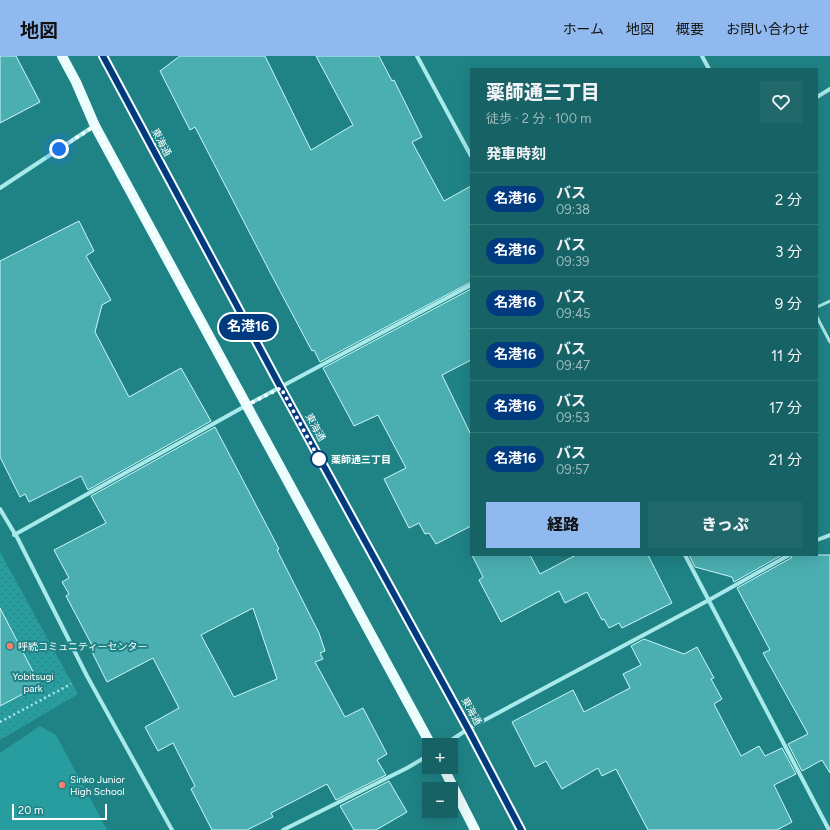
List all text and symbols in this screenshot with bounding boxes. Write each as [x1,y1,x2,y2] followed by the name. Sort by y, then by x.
[20,19,58,42] text: 地図
[562,21,604,38] text: ホーム
[626,21,654,38] text: 地図
[676,21,704,38] text: 概要
[726,21,810,38] text: お問い合わせ
[486,81,600,104] text: 薬師通三丁目
[760,81,802,123] button: heart
[486,111,591,126] text: 徒歩 · 2 分 · 100 m
[149,126,174,159] street label: 東海通
[49,139,69,159] your location
[486,145,546,163] text: 発車時刻
[556,184,586,202] text: バス
[494,190,536,207] text: 名港16
[775,191,802,209] text: 2 分
[556,202,590,217] text: 09:38
[556,236,586,254] text: バス
[494,242,536,259] text: 名港16
[775,243,802,261] text: 3 分
[556,254,589,269] text: 09:39
[556,288,586,306] text: バス
[494,294,536,311] text: 名港16
[775,295,802,313] text: 9 分
[556,306,591,321] text: 09:45
[220,314,276,340] line badge: 名港16
[227,318,269,335] text: 名港16
[556,340,586,358] text: バス
[494,346,536,363] text: 名港16
[771,347,802,365] text: 11 分
[556,358,590,373] text: 09:47
[556,392,586,410] text: バス
[494,398,536,415] text: 名港16
[769,399,802,417] text: 17 分
[556,410,590,425] text: 09:53
[303,411,329,444] street label: 東海通
[556,444,586,462] text: バス
[310,450,328,468] marker: 薬師通三丁目
[494,450,536,467] text: 名港16
[769,451,802,469] text: 21 分
[331,453,391,466] place label: 薬師通三丁目
[556,462,589,477] text: 09:57
[486,502,640,548] button: 経路
[648,502,802,548] button: きっぷ
[18,640,147,653] place label: 呼続コミュニティーセンター
[5,641,15,651] marker: 呼続コミュニティーセンター
[12,670,54,695] park label: Yobitsugi park
[459,695,485,728] street label: 東海通
[422,738,458,818] map controls
[422,738,458,774] button: +
[70,773,125,798] place label: Sinko Junior High School
[57,780,67,790] marker: Sinko Junior High School
[422,782,458,818] button: −
[12,802,107,821] scale bar
[18,804,43,817] text: 20 m

